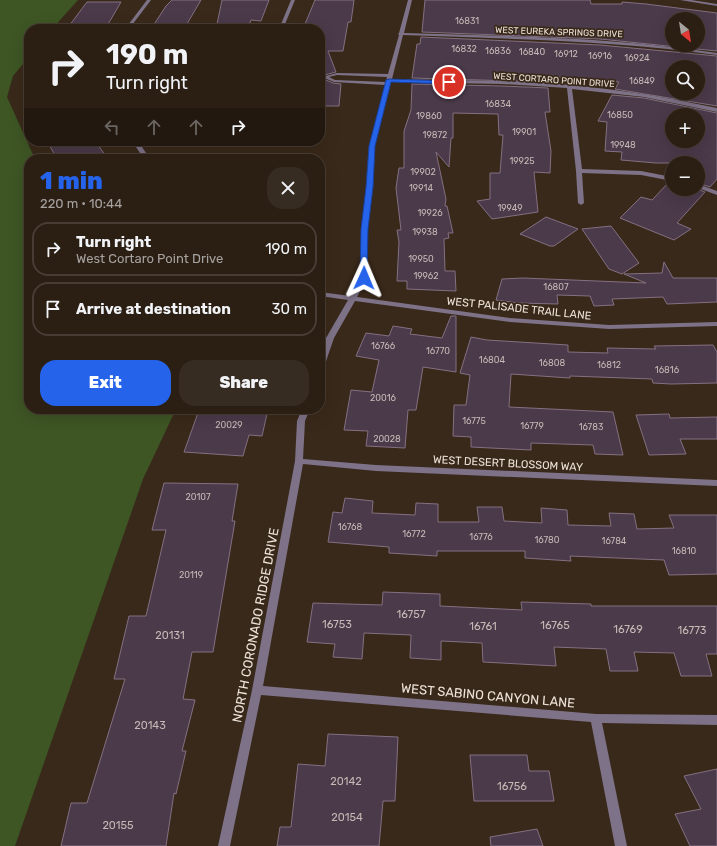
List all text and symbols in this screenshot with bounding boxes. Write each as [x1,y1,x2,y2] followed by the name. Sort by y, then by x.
[665,12,705,52] north arrow
[665,12,705,196] map controls
[455,16,479,26] house number: 16831
[495,25,623,39] street label: WEST EUREKA SPRINGS DRIVE
[106,38,189,71] text: 190 m
[40,40,92,92] icon: right
[451,44,477,54] house number: 16832
[485,46,511,56] house number: 16836
[519,47,545,57] house number: 16840
[554,49,578,59] house number: 16912
[588,51,613,61] house number: 16916
[624,53,650,63] house number: 16924
[665,60,705,100] button: search
[432,65,466,99] pin
[438,71,460,93] icon: arrive
[493,71,615,89] street label: WEST CORTARO POINT DRIVE
[106,72,188,94] text: Turn right
[629,76,655,86] house number: 16849
[485,99,511,109] house number: 16834
[665,108,705,148] button: +
[607,110,633,120] house number: 16850
[416,111,442,121] house number: 19860
[101,116,123,138] icon: left
[143,116,165,138] icon: ahead
[185,116,207,138] icon: ahead
[227,116,249,138] icon: right
[512,127,536,137] house number: 19901
[423,130,447,140] house number: 19872
[610,140,636,150] house number: 19948
[509,156,535,166] house number: 19925
[665,156,705,196] button: −
[40,167,103,195] text: 1 min
[267,167,309,209] button: close
[410,167,436,177] house number: 19902
[409,183,433,193] house number: 19914
[40,196,122,211] text: 220 m · 10:44
[497,203,523,213] house number: 19949
[417,208,443,218] house number: 19926
[412,227,438,237] house number: 19938
[76,233,151,251] text: Turn right
[42,238,64,260] icon: right
[265,240,307,258] text: 190 m
[76,251,223,266] text: West Cortaro Point Drive
[408,254,434,264] house number: 19950
[343,257,385,299] position arrow
[413,271,439,281] house number: 19962
[543,282,569,292] house number: 16807
[446,294,592,323] street label: WEST PALISADE TRAIL LANE
[42,298,64,320] icon: arrive
[76,300,231,318] text: Arrive at destination
[271,300,307,318] text: 30 m
[371,341,396,351] house number: 16766
[426,346,450,356] house number: 16770
[479,355,506,365] house number: 16804
[539,358,565,368] house number: 16808
[40,360,171,406] button: Exit
[179,360,309,406] button: Share
[597,360,621,370] house number: 16812
[655,365,680,375] house number: 16816
[370,393,397,403] house number: 20016
[462,416,486,426] house number: 16775
[215,420,243,430] house number: 20029
[520,421,544,431] house number: 16779
[579,422,603,432] house number: 16783
[373,434,401,444] house number: 20028
[433,453,583,474] street label: WEST DESERT BLOSSOM WAY
[185,492,211,502] house number: 20107
[338,522,363,532] house number: 16768
[229,526,282,724] street label: NORTH CORONADO RIDGE DRIVE
[402,529,426,539] house number: 16772
[469,532,493,542] house number: 16776
[534,535,560,545] house number: 16780
[602,536,627,546] house number: 16784
[672,546,697,556] house number: 16810
[179,570,203,580] house number: 20119
[397,608,426,621] house number: 16757
[322,618,352,631] house number: 16753
[540,619,570,632] house number: 16765
[469,620,497,633] house number: 16761
[613,623,643,636] house number: 16769
[678,624,707,637] house number: 16773
[155,629,185,642] house number: 20131
[400,680,576,711] street label: WEST SABINO CANYON LANE
[134,719,166,732] house number: 20143
[330,775,362,788] house number: 20142
[497,780,527,793] house number: 16756
[331,811,363,824] house number: 20154
[102,819,134,832] house number: 20155

